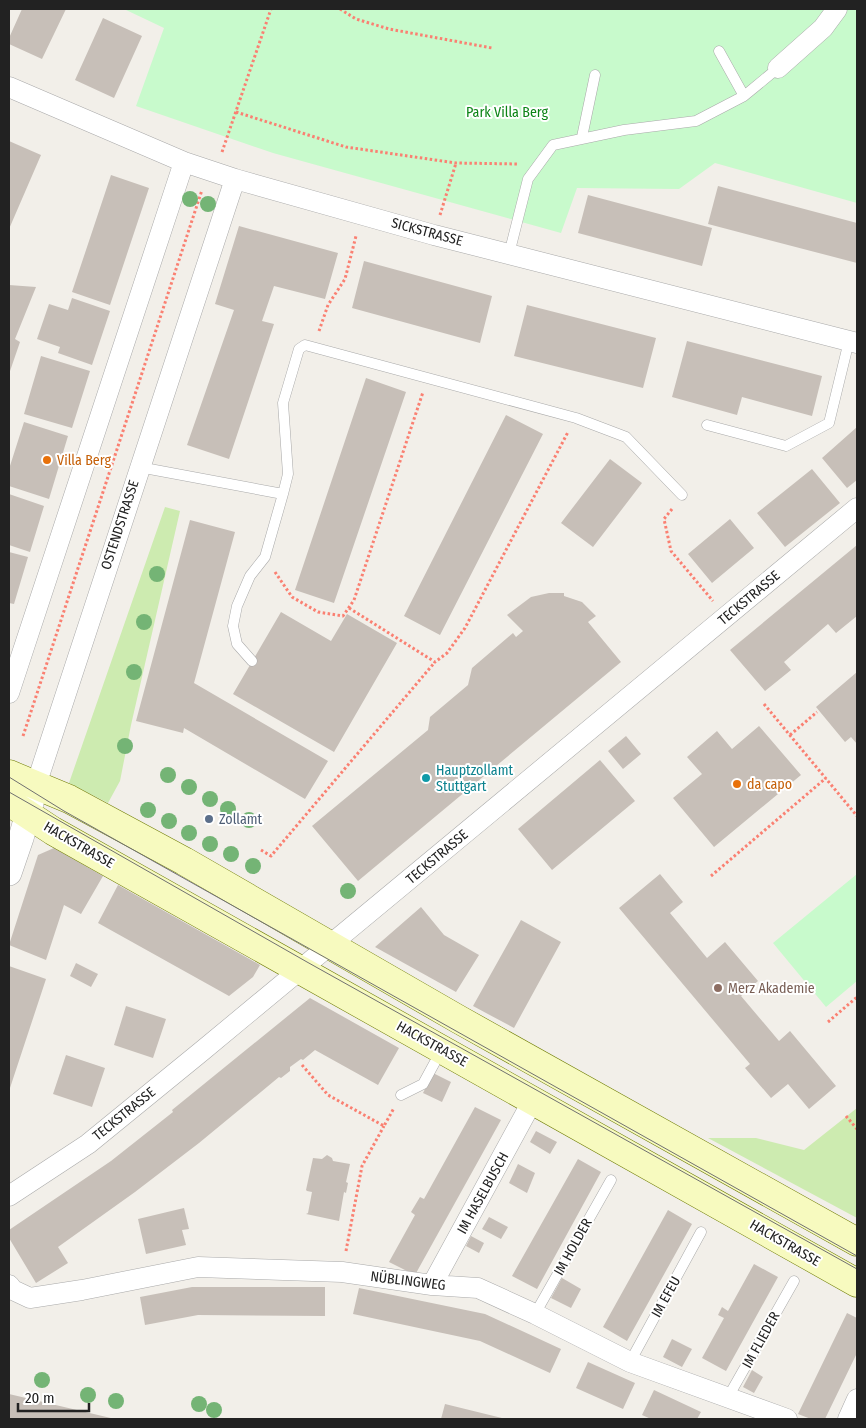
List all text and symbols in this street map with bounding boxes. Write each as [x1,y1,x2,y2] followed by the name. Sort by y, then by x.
[466,104,548,121] park label: Park Villa Berg
[389,214,465,250] street label: SICKSTRASSE
[57,452,111,469] place label: Villa Berg
[41,454,53,466] marker: Villa Berg
[97,478,143,572] street label: OSTENDSTRASSE
[715,567,784,629] street label: TECKSTRASSE
[436,762,513,795] place label: Hauptzollamt Stuttgart
[420,772,432,784] marker: Hauptzollamt Stuttgart
[747,776,792,793] place label: da capo
[731,778,743,790] marker: da capo
[219,811,263,828] place label: Zollamt
[203,813,215,825] marker: Zollamt
[41,818,118,872] street label: HACKSTRASSE
[403,826,472,888] street label: TECKSTRASSE
[728,980,815,997] place label: Merz Akademie
[712,982,724,994] marker: Merz Akademie
[394,1018,471,1071] street label: HACKSTRASSE
[89,1083,159,1144] street label: TECKSTRASSE
[454,1149,512,1237] street label: IM HASELBUSCH
[550,1215,596,1279] street label: IM HOLDER
[747,1216,824,1270] street label: HACKSTRASSE
[369,1267,447,1294] street label: NÜBLINGWEG
[648,1273,684,1321] street label: IM EFEU
[739,1309,784,1371] street label: IM FLIEDER
[18,1380,89,1412] scale bar
[25,1389,55,1407] text: 20 m

